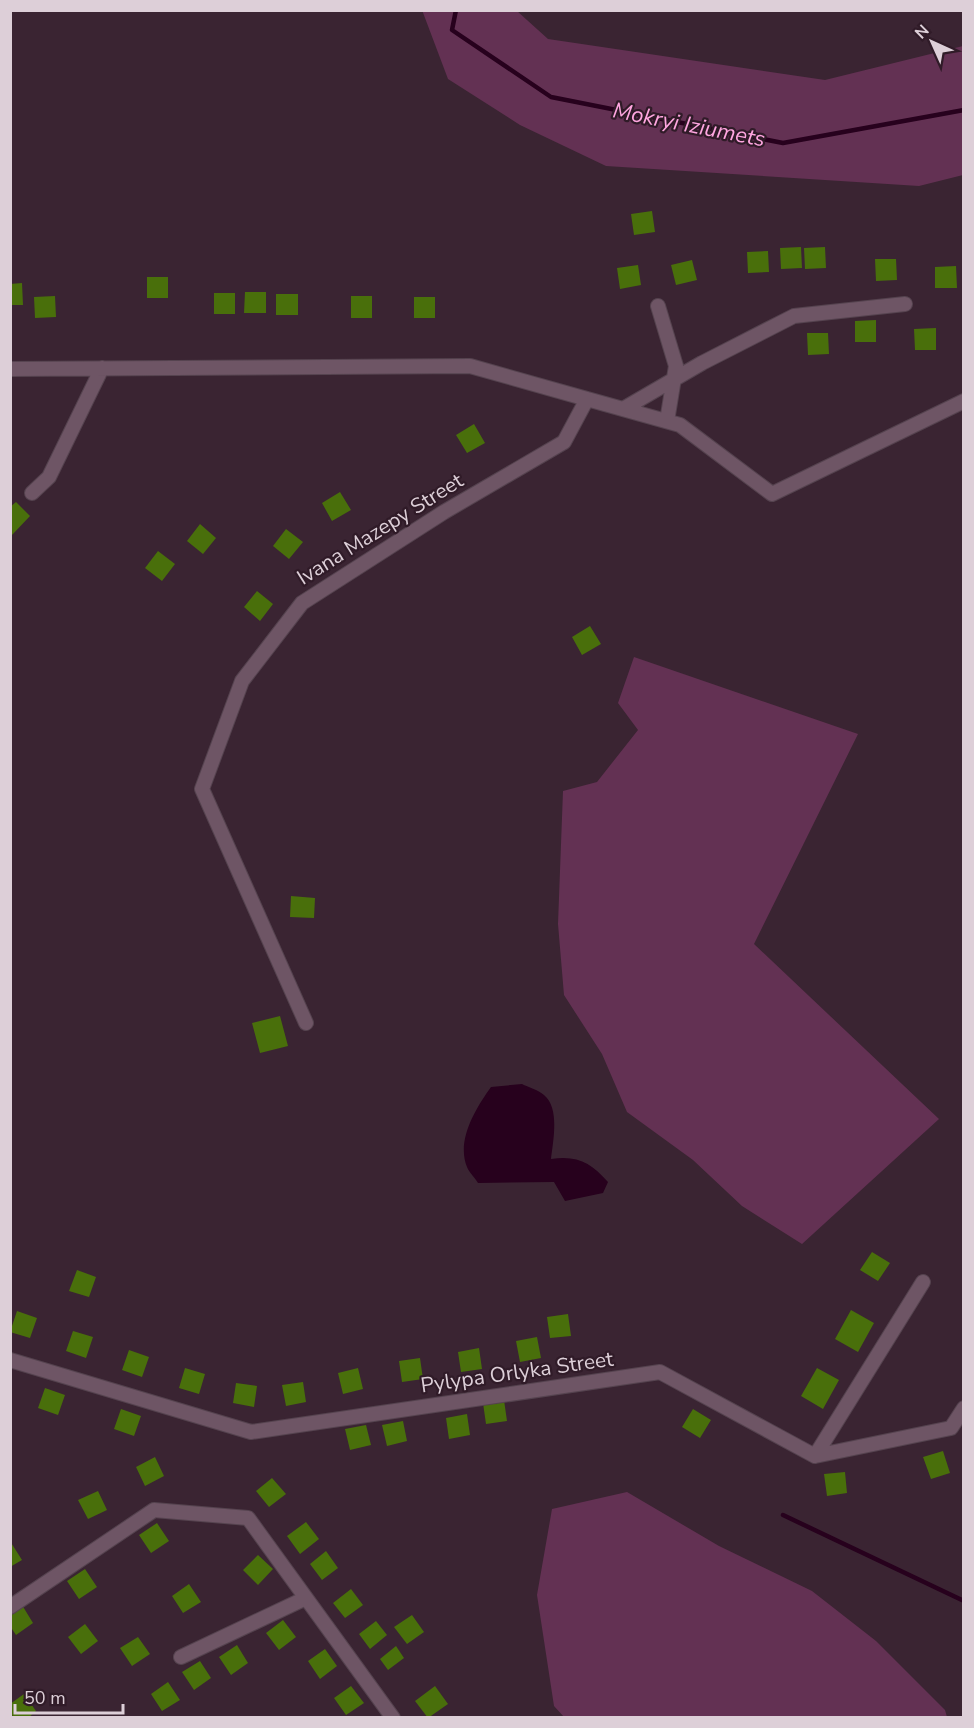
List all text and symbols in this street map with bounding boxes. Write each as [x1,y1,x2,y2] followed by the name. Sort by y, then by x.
[902,12,962,72] north arrow
[910,20,934,44] text: N
[610,96,768,154] water label: Mokryi Iziumets
[292,466,469,591] street label: Ivana Mazepy Street
[419,1345,616,1399] street label: Pylypa Orlyka Street
[15,1677,123,1715] scale bar
[24,1686,66,1710] text: 50 m

